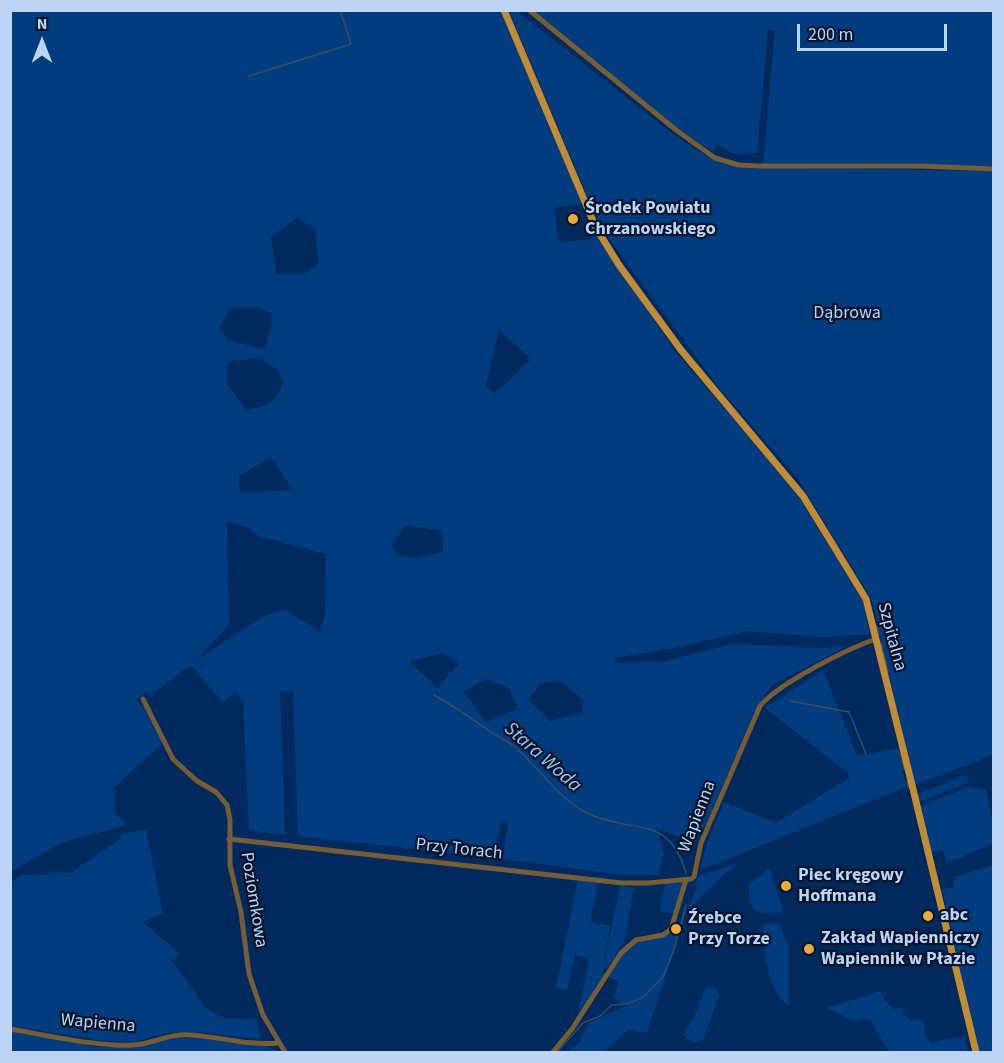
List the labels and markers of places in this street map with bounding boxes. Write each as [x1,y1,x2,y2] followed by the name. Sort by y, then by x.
[585,198,716,240] place label: Środek Powiatu Chrzanowskiego
[566,212,580,226] marker: Środek Powiatu Chrzanowskiego
[798,865,904,908] place label: Piec kręgowy Hoffmana
[779,879,793,893] marker: Piec kręgowy Hoffmana
[940,905,968,927] place label: abc
[688,908,770,950] place label: Źrebce Przy Torze
[921,909,935,923] marker: abc
[669,922,683,936] marker: Źrebce Przy Torze
[821,928,980,970] place label: Zakład Wapienniczy Wapiennik w Płazie
[802,942,816,956] marker: Zakład Wapienniczy Wapiennik w Płazie

